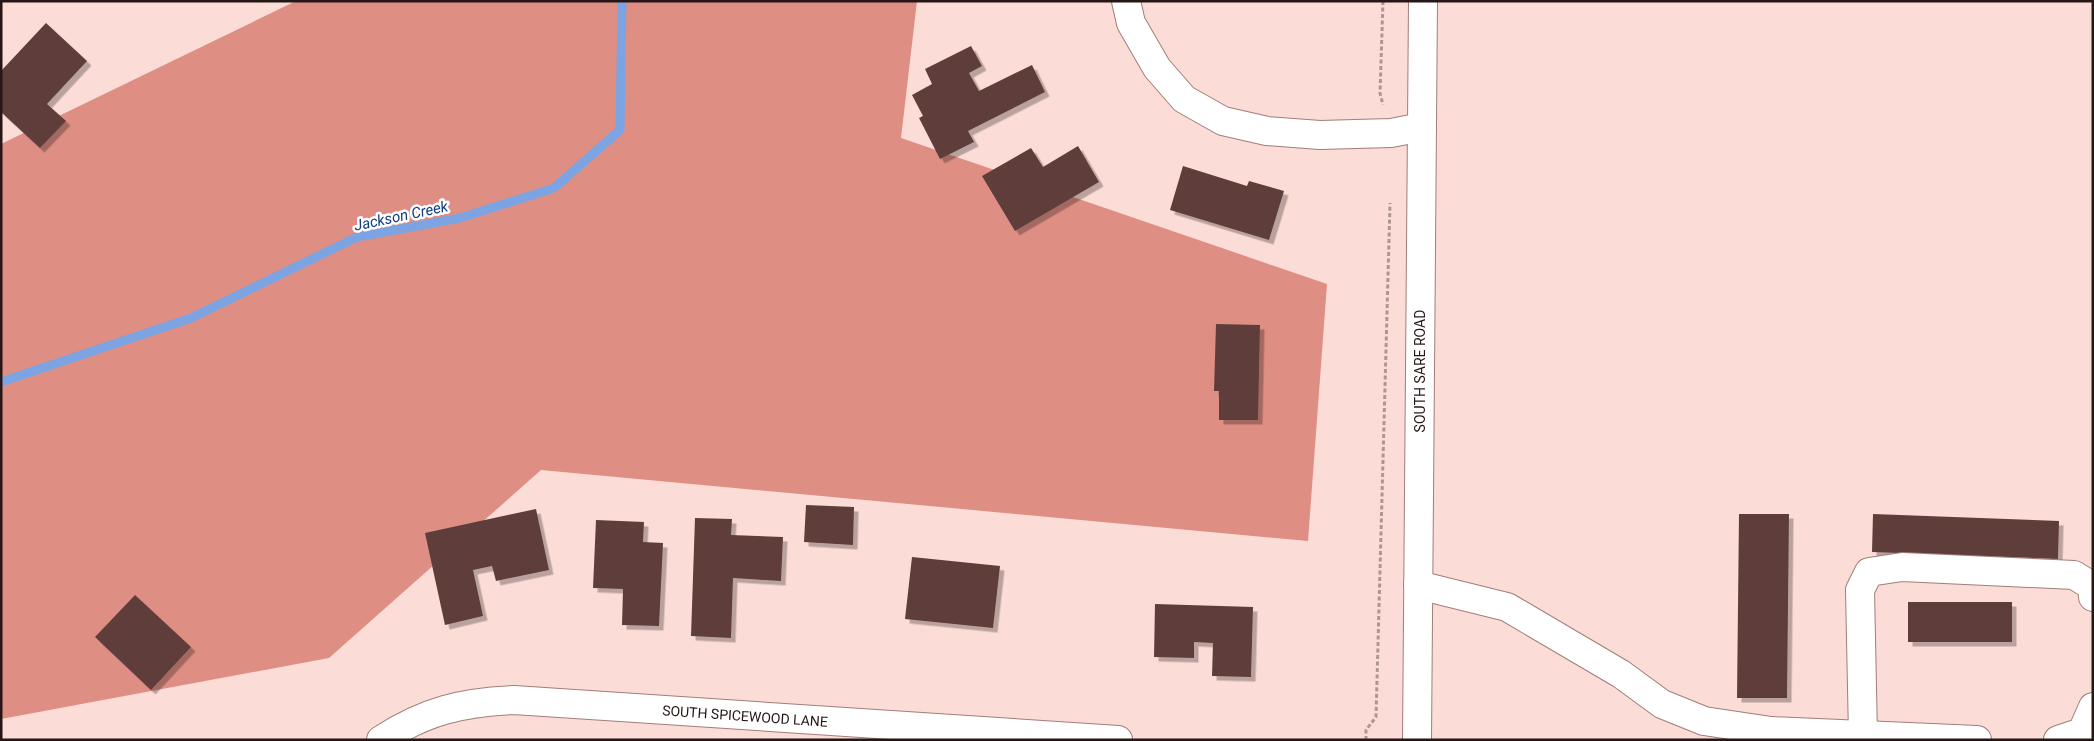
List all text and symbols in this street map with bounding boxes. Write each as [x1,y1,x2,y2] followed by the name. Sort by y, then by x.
[352,197,450,235] water label: Jackson Creek
[1412,310,1428,432] street label: SOUTH SARE ROAD
[662,702,828,730] street label: SOUTH SPICEWOOD LANE

